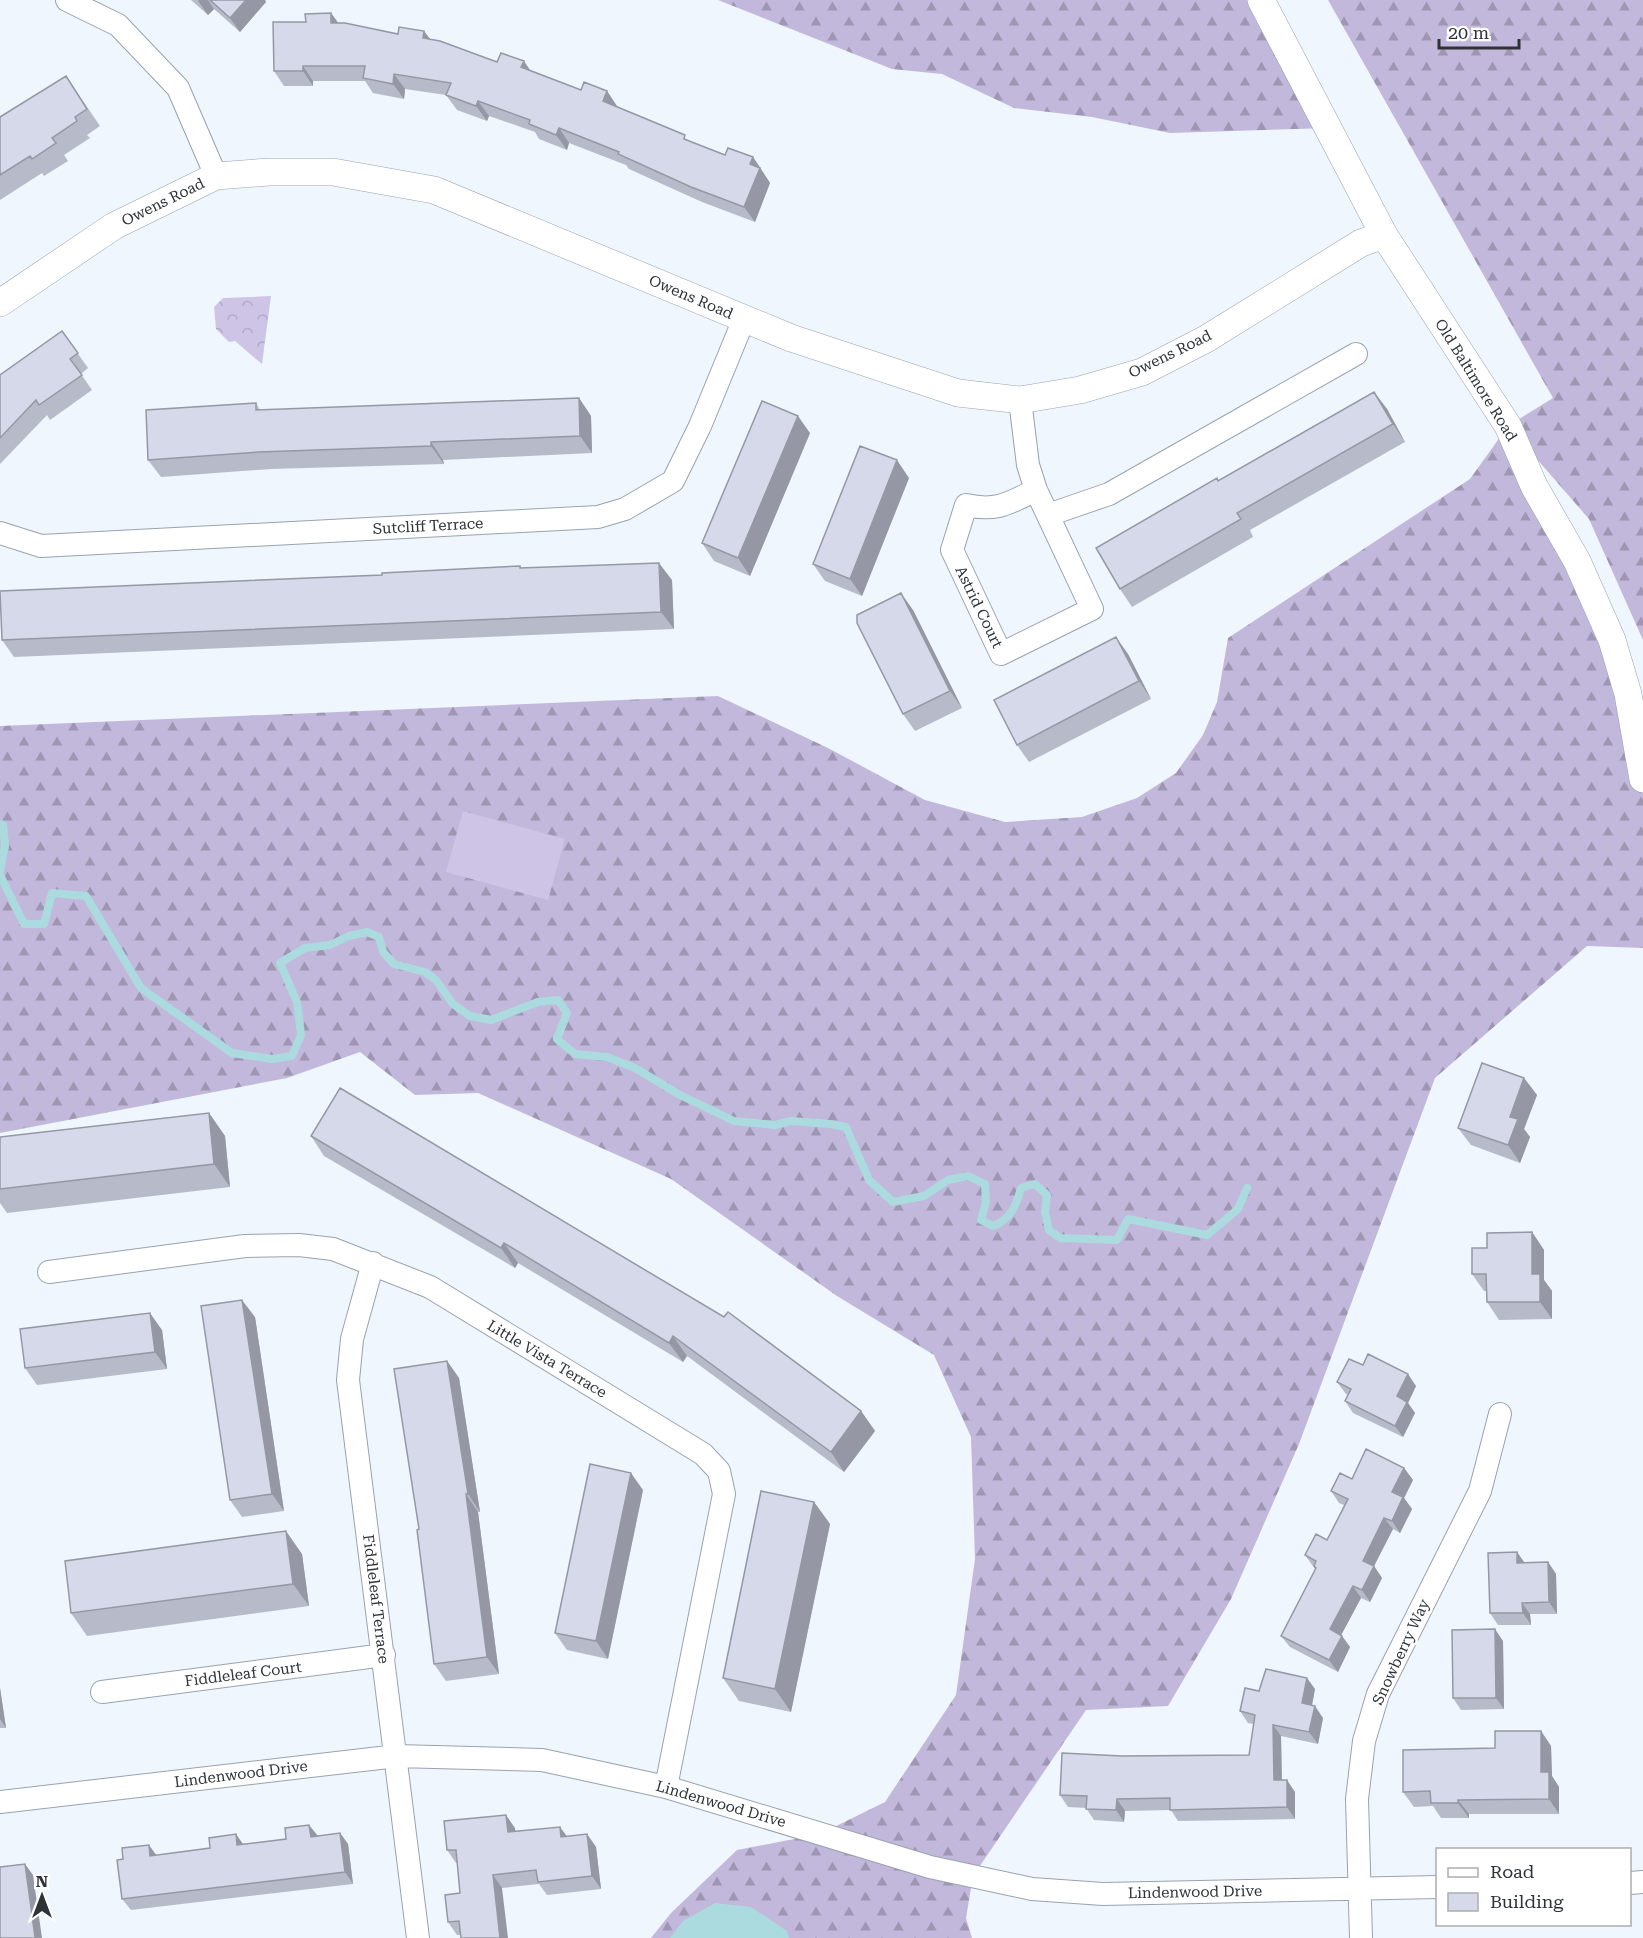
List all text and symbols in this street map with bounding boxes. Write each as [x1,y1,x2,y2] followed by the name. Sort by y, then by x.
[1439,12,1518,50] scale bar
[1448,22,1489,43] text: 20 m
[119,174,208,230] street label: Owens Road
[646,271,736,323] street label: Owens Road
[1431,316,1521,445] street label: Old Baltimore Road
[1126,326,1215,382] street label: Owens Road
[372,514,484,538] street label: Sutcliff Terrace
[951,563,1007,651] street label: Astrid Court
[484,1316,610,1402] street label: Little Vista Terrace
[359,1533,393,1665] street label: Fiddleleaf Terrace
[1369,1596,1433,1708] street label: Snowberry Way
[184,1658,303,1690] street label: Fiddleleaf Court
[173,1757,309,1791] street label: Lindenwood Drive
[654,1777,788,1831] street label: Lindenwood Drive
[1436,1848,1631,1926] legend
[1490,1861,1535,1882] text: Road
[12,1866,72,1926] north arrow
[36,1872,48,1891] text: N
[1128,1882,1262,1902] street label: Lindenwood Drive
[1490,1891,1564,1912] text: Building

